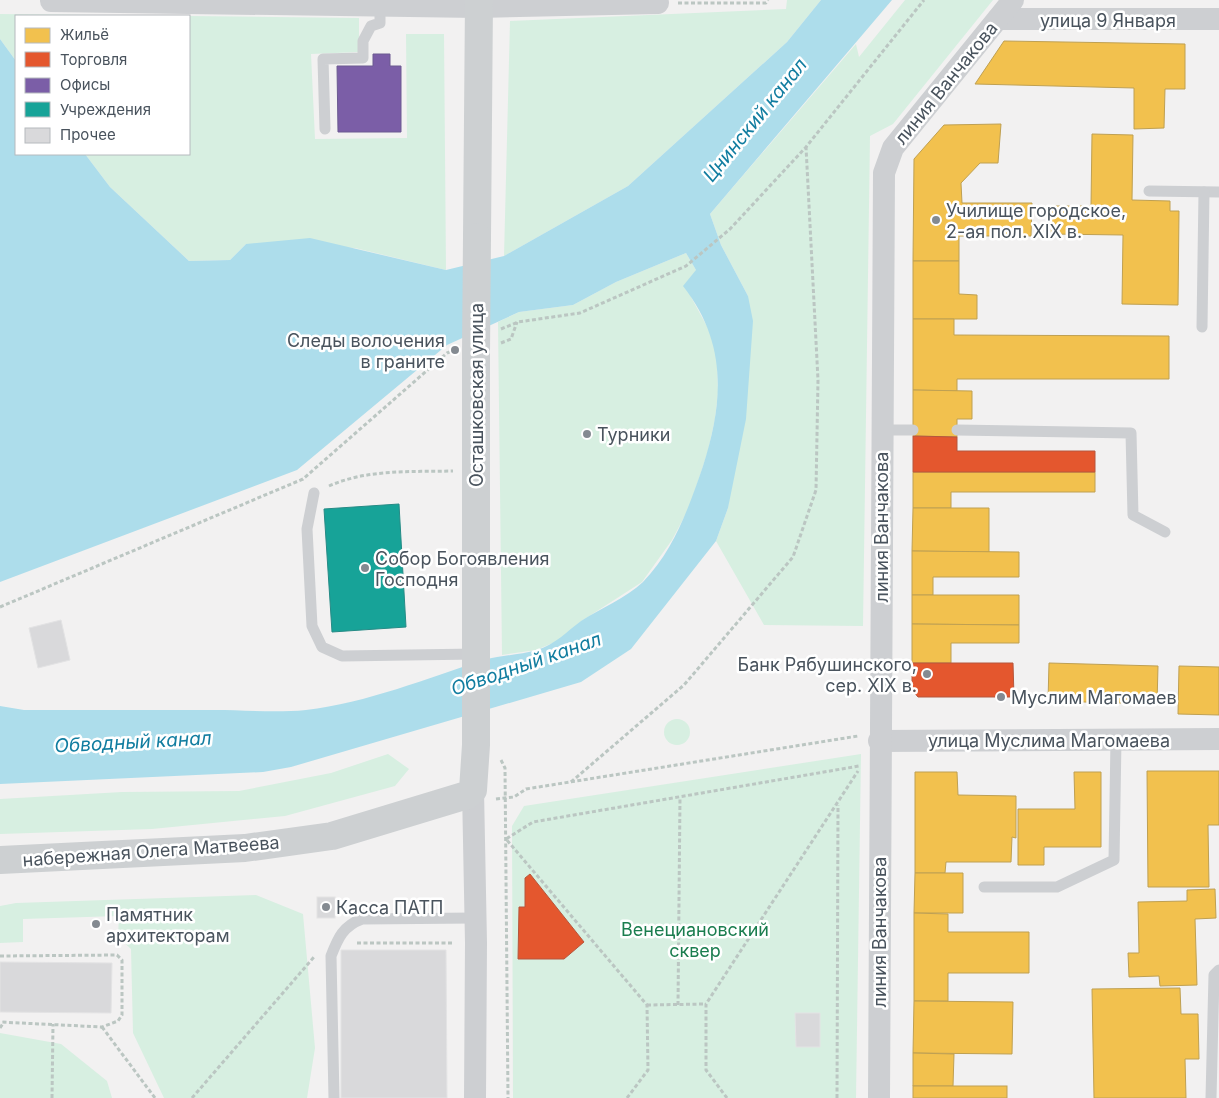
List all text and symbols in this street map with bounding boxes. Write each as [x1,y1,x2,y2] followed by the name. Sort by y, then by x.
[1040,10,1176,31] street label: улица 9 Января
[15,15,190,155] legend
[890,18,1002,148] street label: линия Ванчакова
[60,25,109,44] text: Жильё
[60,50,127,69] text: Торговля
[698,54,812,186] water label: Цнинский канал
[60,75,110,94] text: Офисы
[60,100,151,119] text: Учреждения
[60,125,116,144] text: Прочее
[946,200,1126,242] place label: Училище городское, 2-ая пол. XIX в.
[930,214,942,226] marker: Училище городское, 2-ая пол. XIX в.
[466,303,487,487] street label: Осташковская улица
[287,330,445,372] place label: Следы волочения в граните
[449,344,461,356] marker: Следы волочения в граните
[597,424,670,445] place label: Турники
[581,428,593,440] marker: Турники
[871,452,892,602] street label: линия Ванчакова
[375,548,550,590] place label: Собор Богоявления Господня
[359,562,371,574] marker: Собор Богоявления Господня
[448,627,604,701] water label: Обводный канал
[738,654,917,696] place label: Банк Рябушинского, сер. XIX в.
[921,668,933,680] marker: Банк Рябушинского, сер. XIX в.
[1011,687,1177,708] place label: Муслим Магомаев
[995,691,1007,703] marker: Муслим Магомаев
[54,726,212,758] water label: Обводный канал
[928,730,1170,751] street label: улица Муслима Магомаева
[22,832,280,870] street label: набережная Олега Матвеева
[869,857,890,1007] street label: линия Ванчакова
[336,897,443,918] place label: Касса ПАТП
[320,901,332,913] marker: Касса ПАТП
[106,904,230,946] place label: Памятник архитекторам
[90,918,102,930] marker: Памятник архитекторам
[621,919,769,961] park label: Венециановский сквер

